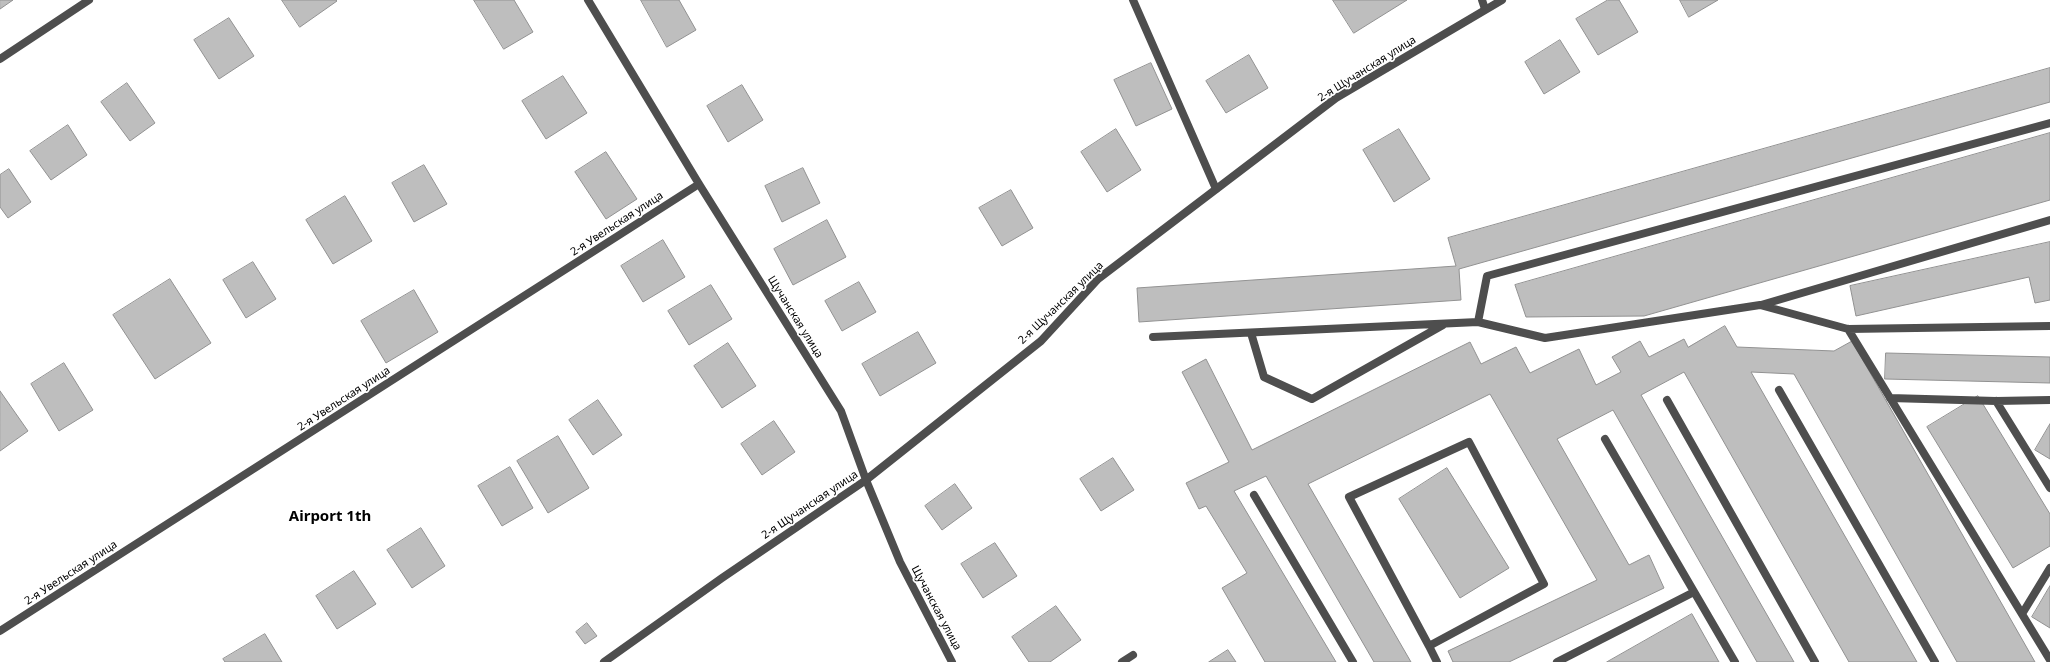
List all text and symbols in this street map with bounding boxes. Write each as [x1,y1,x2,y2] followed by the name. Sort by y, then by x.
[1316,33,1418,105] street label: 2-я Щучанская улица
[568,189,666,259] street label: 2-я Увельская улица
[1016,259,1106,347] street label: 2-я Щучанская улица
[764,274,826,360] street label: Щучанская улица
[295,364,393,434] street label: 2-я Увельская улица
[759,468,861,542] street label: 2-я Щучанская улица
[289,508,371,526] district label: Airport 1th
[22,538,120,608] street label: 2-я Увельская улица
[908,563,964,653] street label: Щучанская улица

